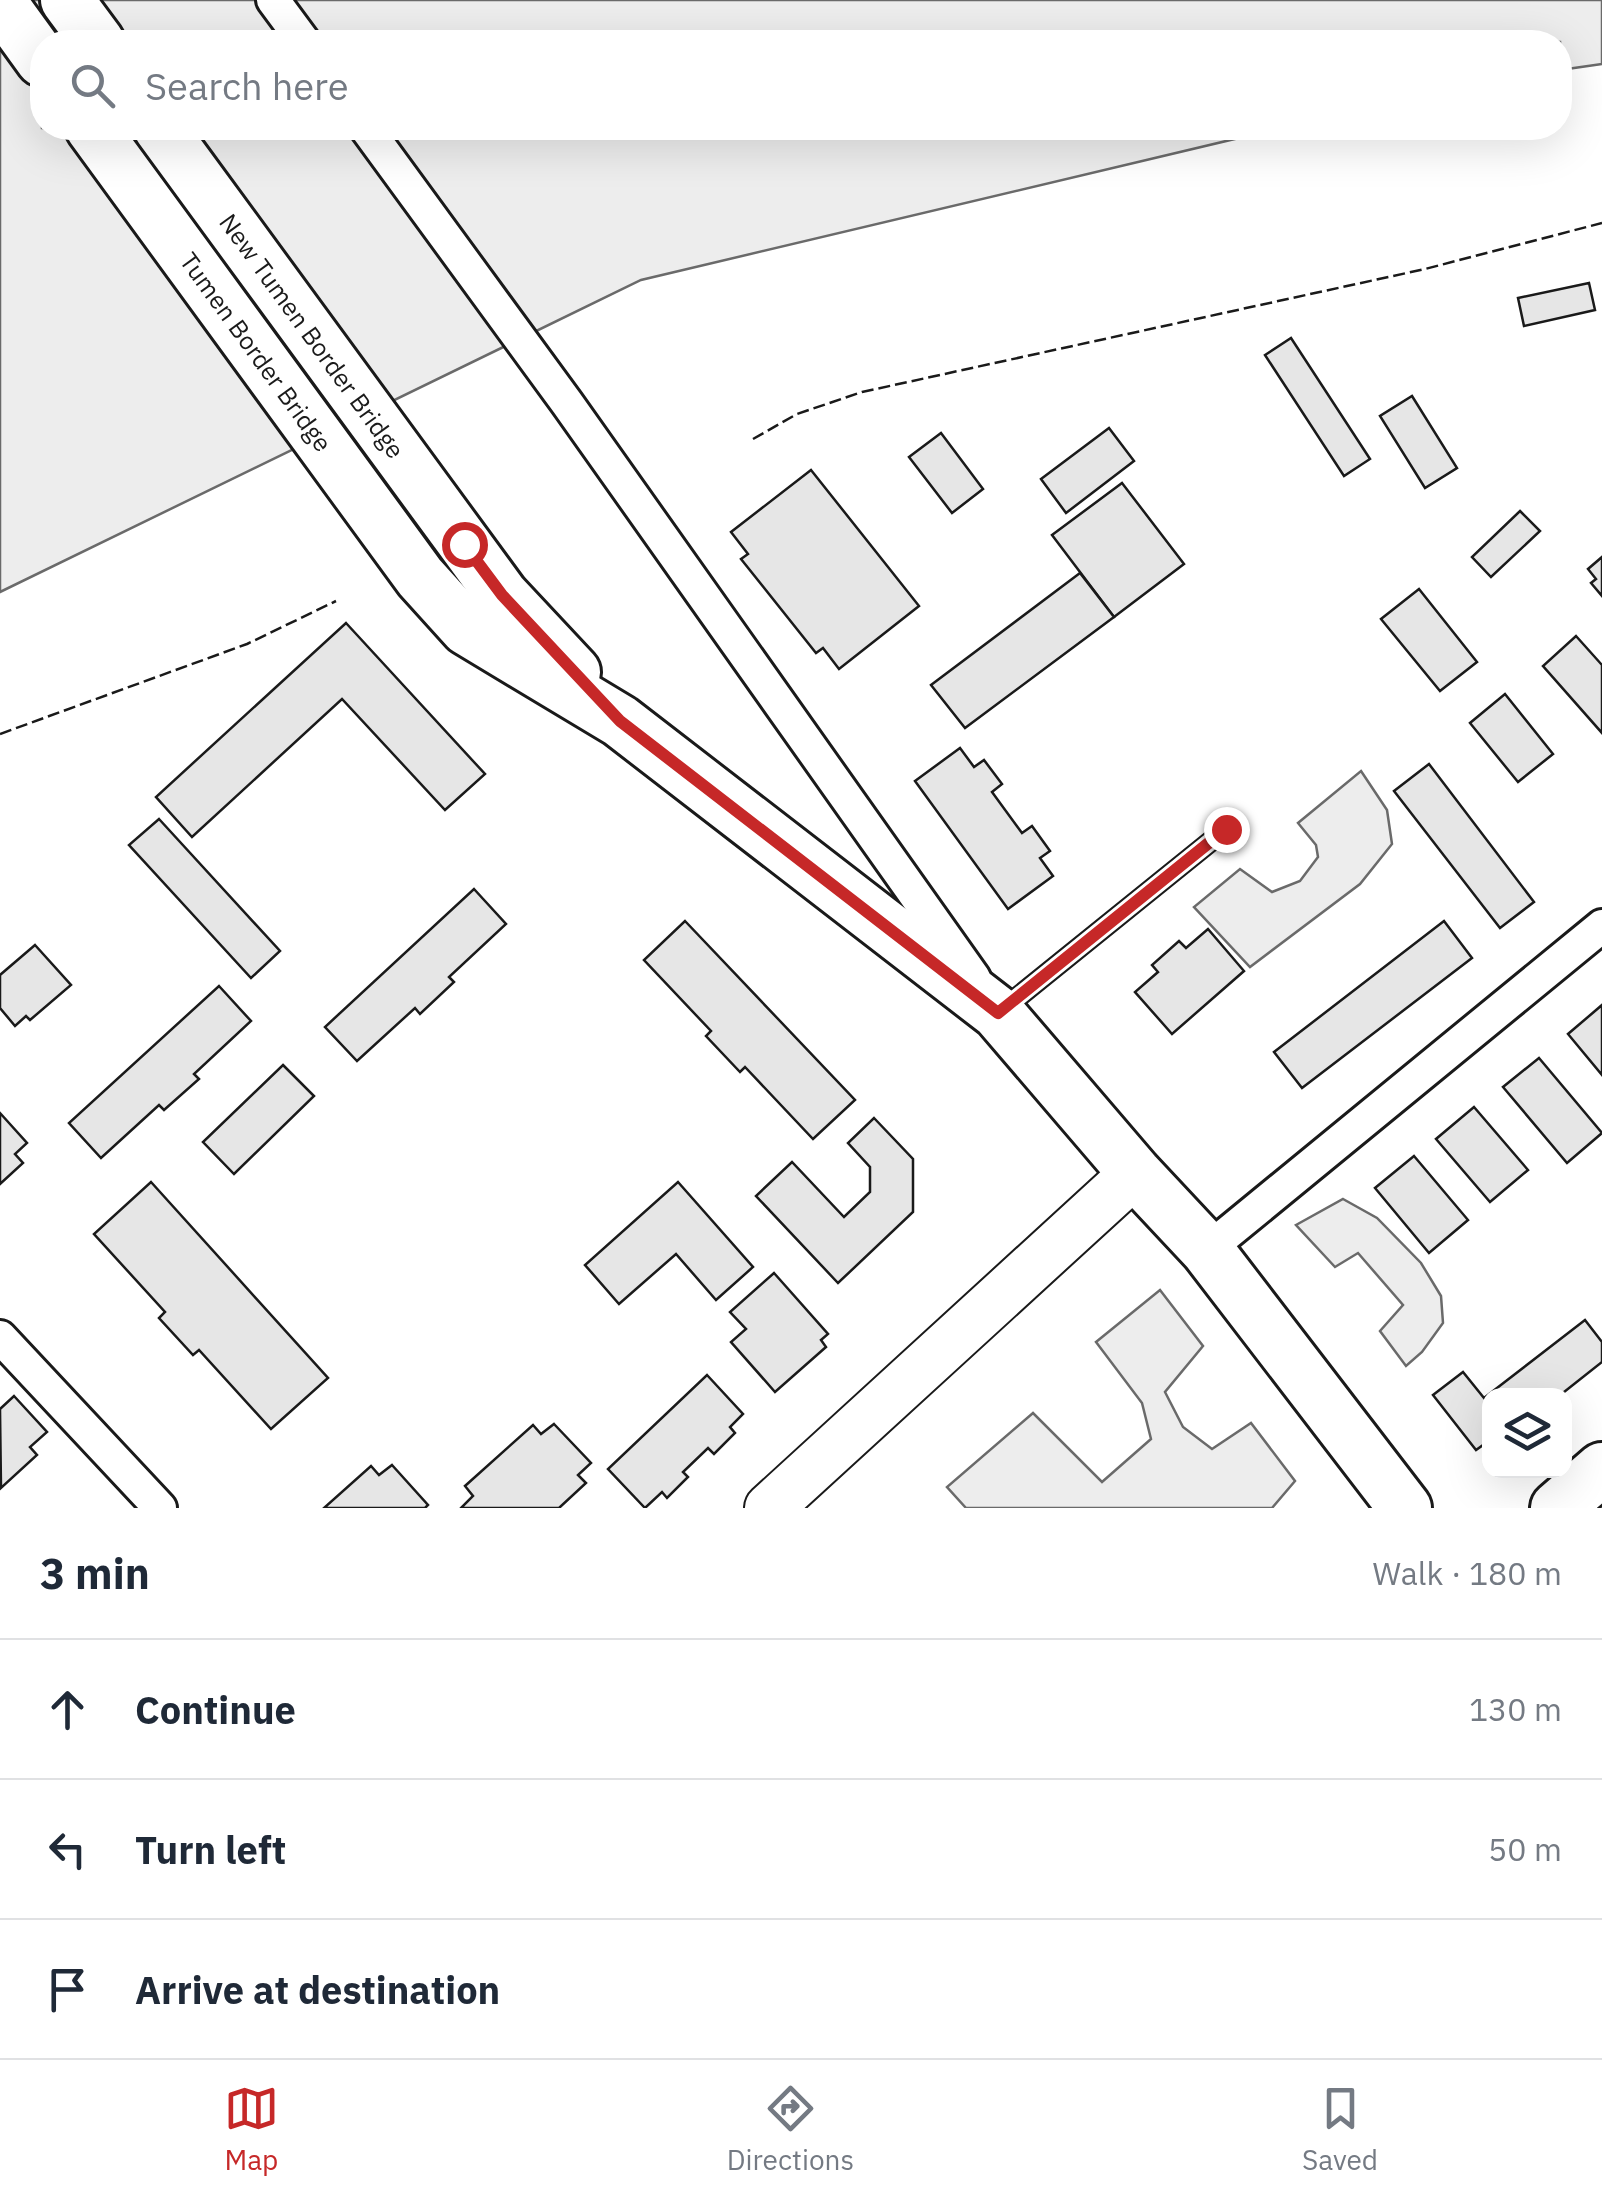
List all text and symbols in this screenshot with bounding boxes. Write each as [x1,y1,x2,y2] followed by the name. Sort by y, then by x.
[30,30,1572,140] search box
[65,58,120,113] icon: search
[145,61,349,110] text: Search here
[213,208,411,464] street label: New Tumen Border Bridge
[174,247,338,457] street label: Tumen Border Bridge
[442,522,488,568] route start
[1204,807,1250,853] route end
[1482,1388,1572,1478] map controls
[1482,1388,1572,1478] button: layers
[40,1546,150,1601] text: 3 min
[1373,1552,1562,1594] text: Walk · 180 m
[40,1682,95,1737] icon: ahead
[135,1685,296,1734] text: Continue
[1469,1688,1562,1730] text: 130 m
[40,1822,95,1877] icon: left
[135,1825,286,1874] text: Turn left
[1488,1828,1562,1870] text: 50 m
[40,1962,95,2017] icon: arrive
[135,1965,500,2014] text: Arrive at destination
[224,2081,279,2178] tab: Map
[727,2081,854,2178] tab: Directions
[1302,2081,1378,2178] tab: Saved

